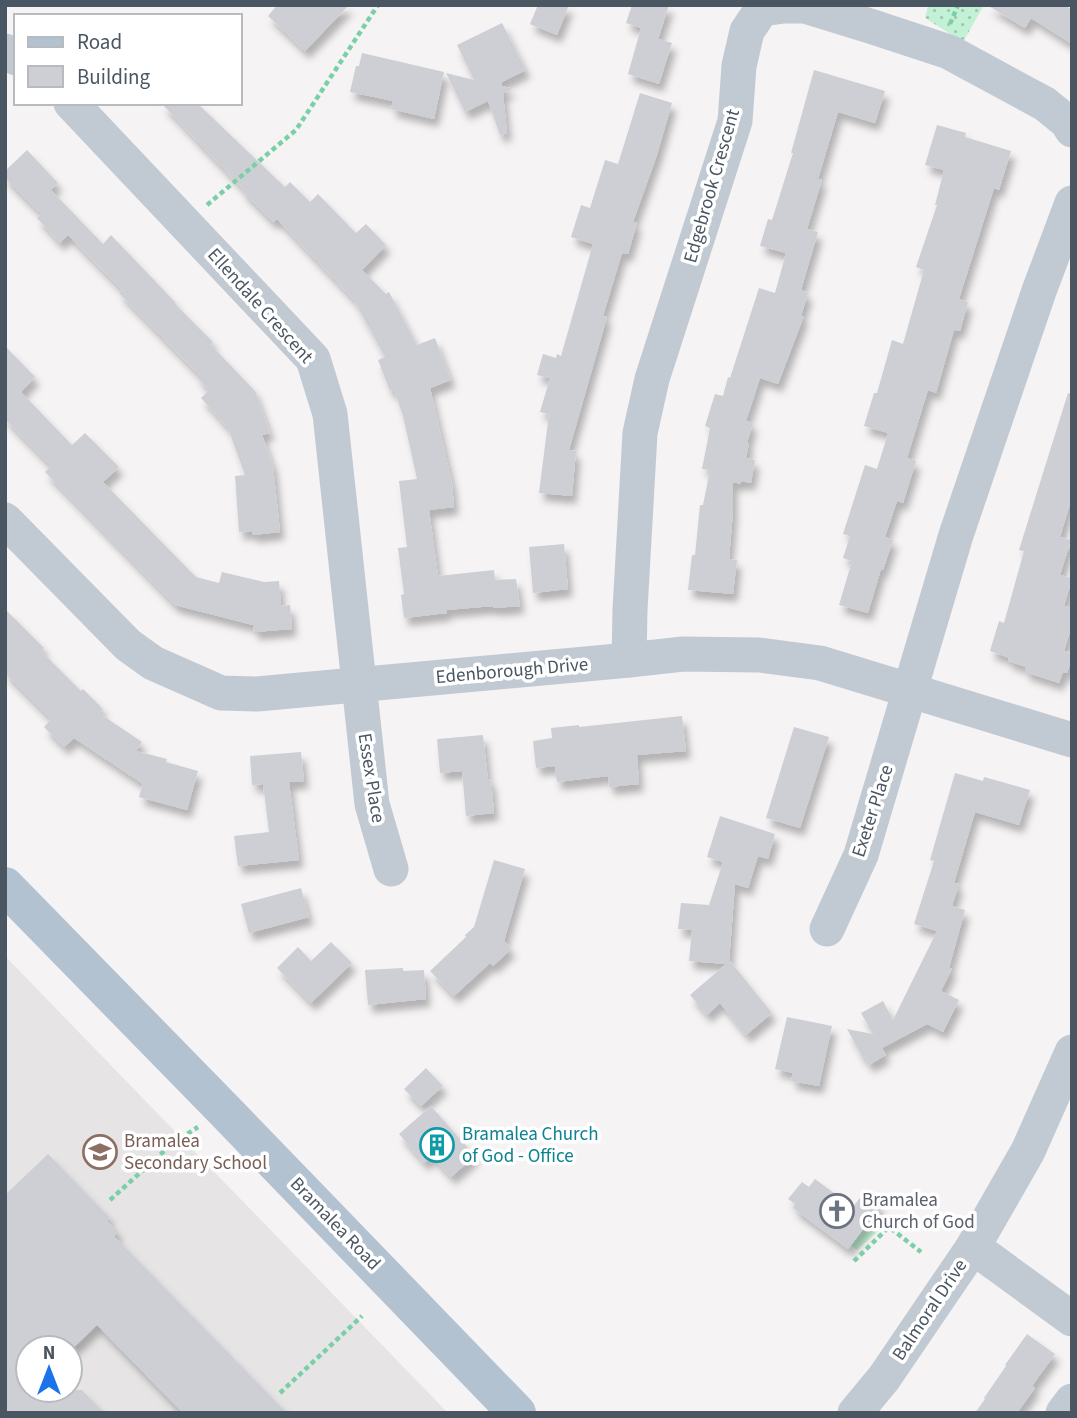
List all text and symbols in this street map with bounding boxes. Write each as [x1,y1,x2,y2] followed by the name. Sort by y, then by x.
[14,14,242,105] legend
[77,27,122,57] text: Road
[77,62,151,92] text: Building
[677,105,747,266] street label: Edgebrook Crescent
[201,242,320,370] street label: Ellendale Crescent
[435,651,589,691] street label: Edenborough Drive
[351,731,391,825] street label: Essex Place
[845,761,901,861] street label: Exeter Place
[462,1121,599,1170] place label: Bramalea Church of God - Office
[418,1126,456,1164] building icon: Bramalea Church of God - Office
[124,1128,267,1177] place label: Bramalea Secondary School
[81,1133,119,1171] school or university icon: Bramalea Secondary School
[283,1171,387,1277] street label: Bramalea Road
[862,1187,975,1236] place label: Bramalea Church of God
[818,1192,856,1230] church icon: Bramalea Church of God
[886,1254,974,1366] street label: Balmoral Drive
[14,1334,84,1404] north arrow
[43,1340,55,1367] text: N

